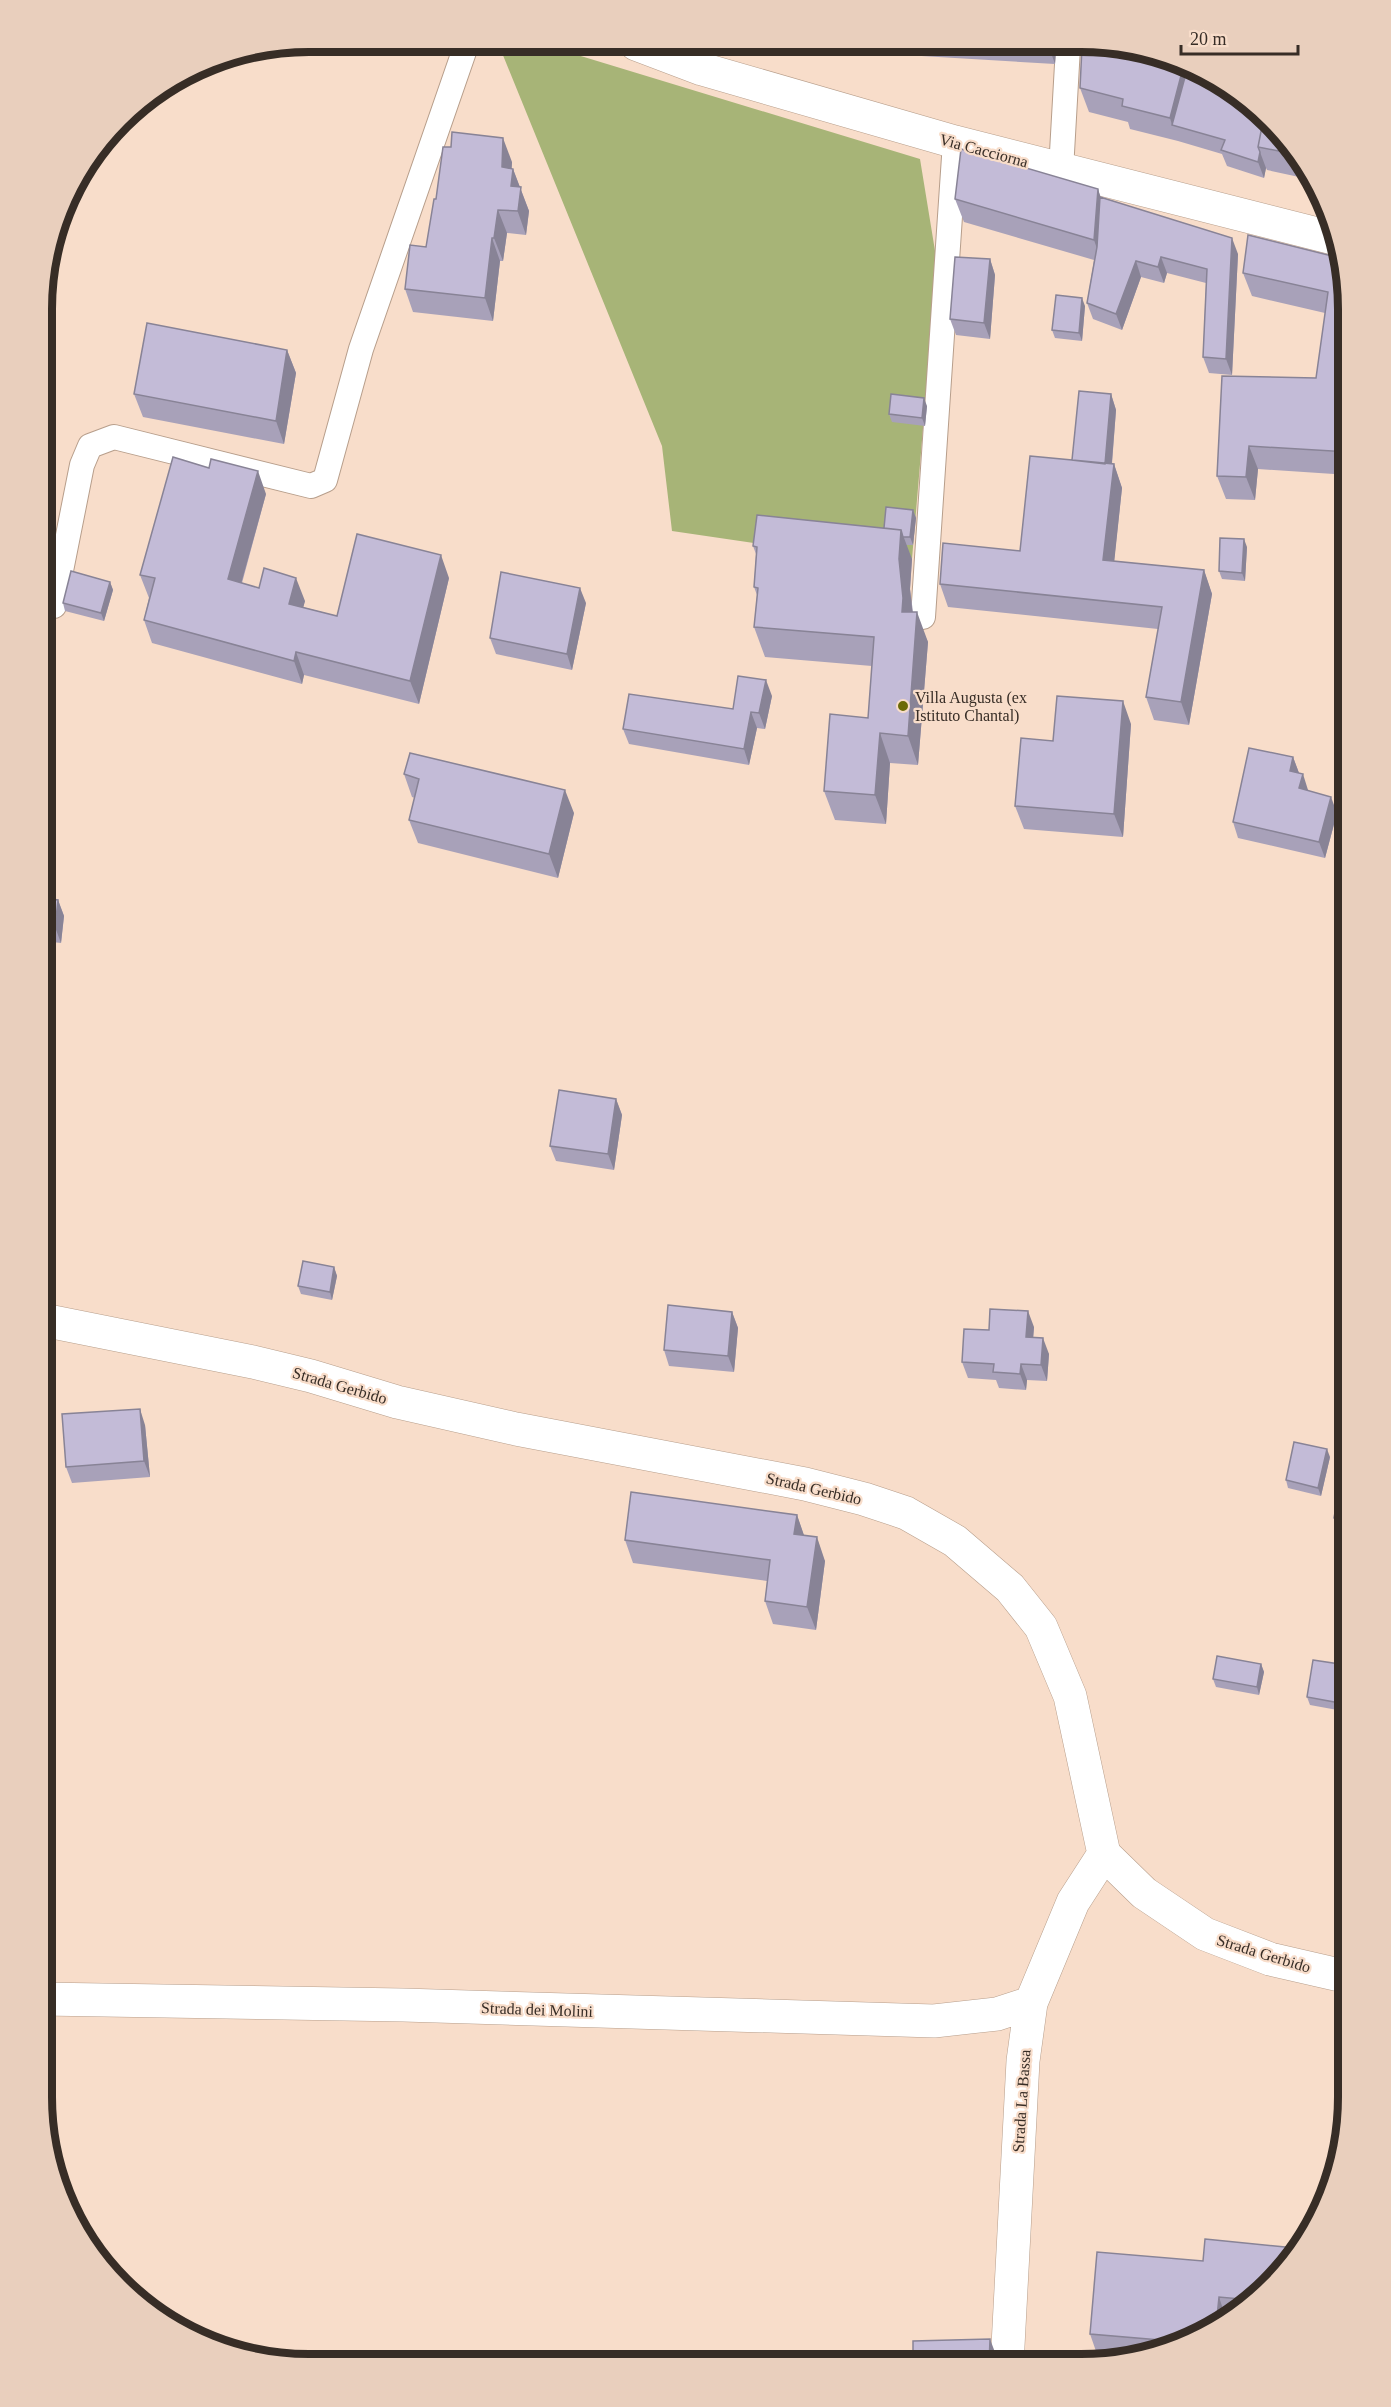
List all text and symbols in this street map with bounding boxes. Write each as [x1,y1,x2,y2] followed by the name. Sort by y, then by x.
[1181,18,1298,56] scale bar
[1190,29,1227,49] text: 20 m
[938,130,1030,170] street label: Via Cacciorna
[915,689,1027,725] place label: Villa Augusta (ex Istituto Chantal)
[896,699,910,713] marker: Villa Augusta (ex Istituto Chantal)
[291,1364,389,1407] street label: Strada Gerbido
[765,1469,863,1508] street label: Strada Gerbido
[1215,1931,1313,1976] street label: Strada Gerbido
[481,1999,594,2020] street label: Strada dei Molini
[1009,2049,1034,2153] street label: Strada La Bassa

